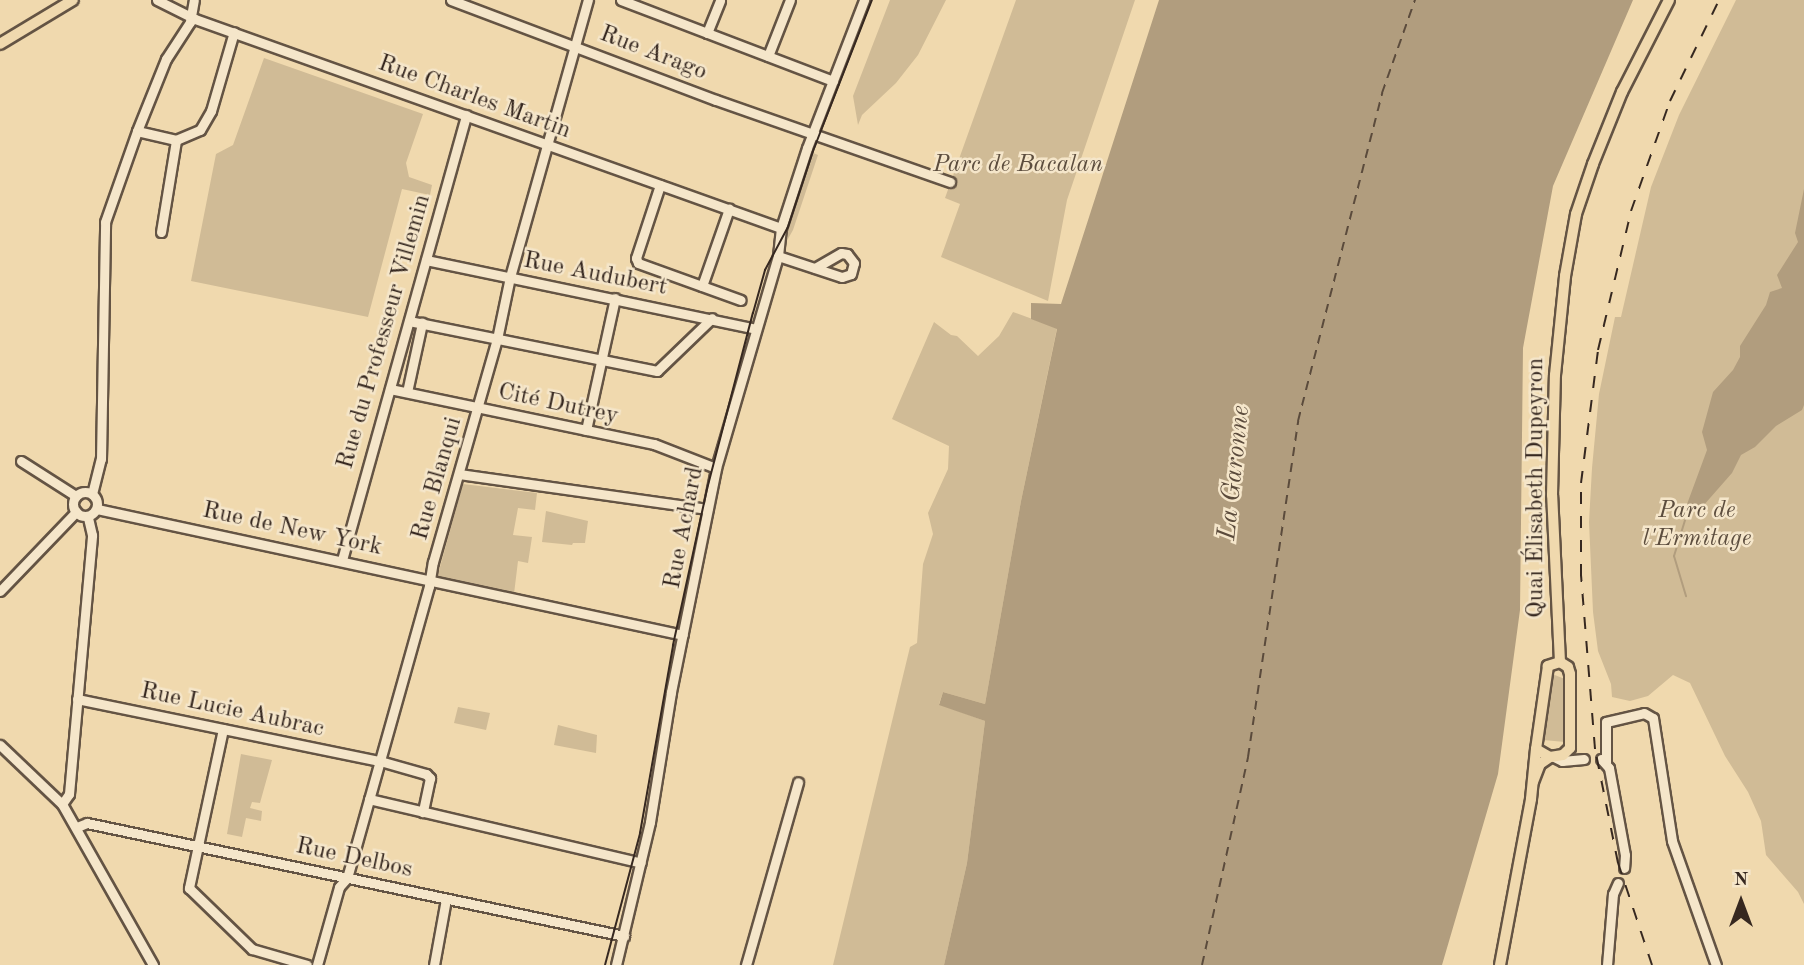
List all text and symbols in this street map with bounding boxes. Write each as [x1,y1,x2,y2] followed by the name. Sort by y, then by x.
[595,20,711,88] street label: Rue Arago
[374,50,574,146] street label: Rue Charles Martin
[933,152,1103,180] park label: Parc de Bacalan
[332,191,438,473] street label: Rue du Professeur Villemin
[521,247,669,303] street label: Rue Audubert
[1523,358,1551,618] street label: Quai Élisabeth Dupeyron
[495,378,621,432] street label: Cité Dutrey
[1212,404,1258,542] water label: La Garonne
[407,414,469,544] street label: Rue Blanqui
[659,464,711,592] street label: Rue Achard
[200,497,384,563] street label: Rue de New York
[1642,498,1752,554] park label: Parc de l'Ermitage
[138,677,326,745] street label: Rue Lucie Aubrac
[293,833,415,885] street label: Rue Delbos
[1706,867,1776,937] north arrow
[1734,871,1748,890] text: N

